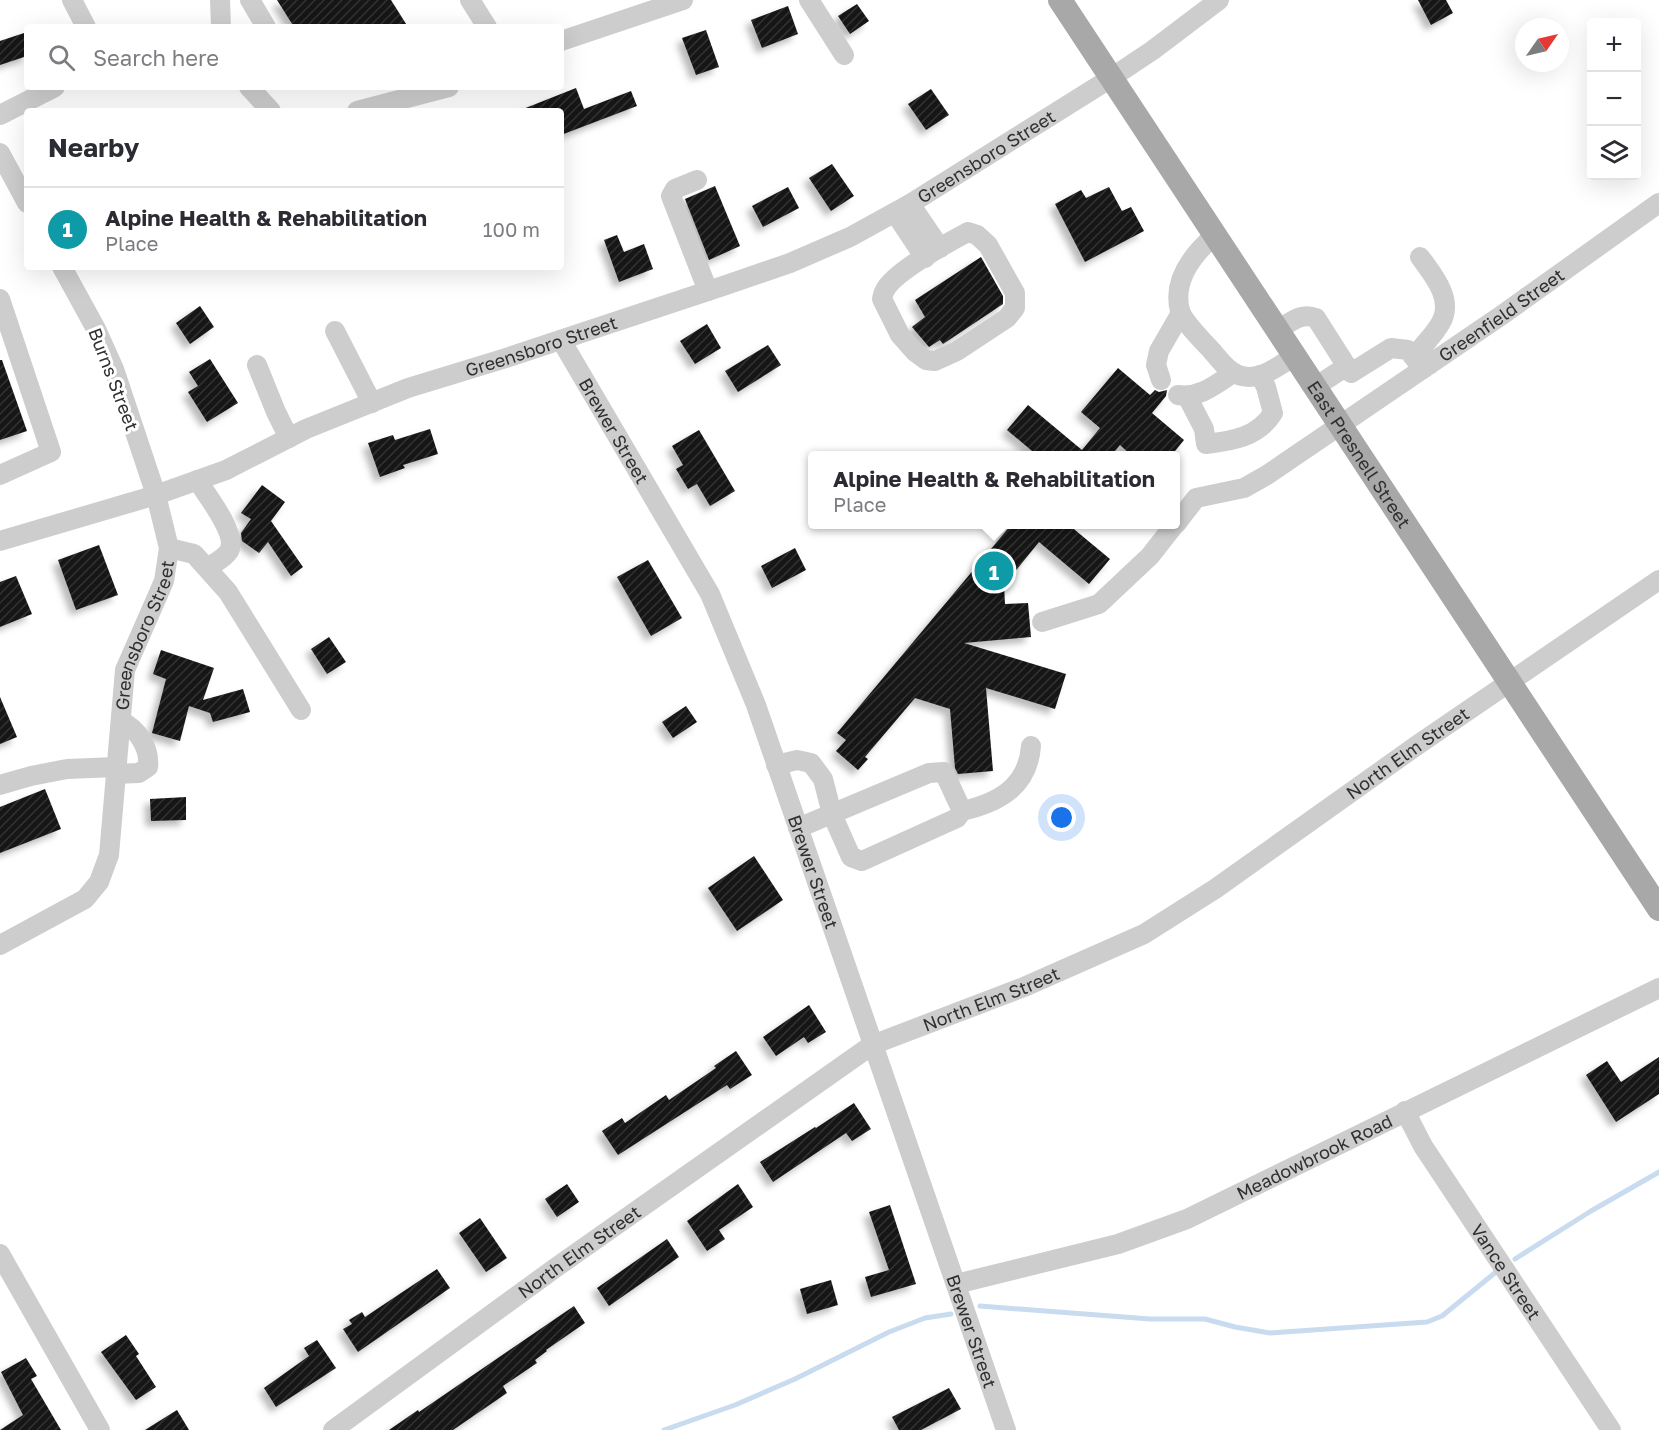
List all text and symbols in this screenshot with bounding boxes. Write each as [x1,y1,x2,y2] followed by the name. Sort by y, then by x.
[1515,18,1569,72] north arrow
[1587,18,1641,180] map controls
[1587,18,1641,72] button: +
[24,24,564,90] search box
[45,41,78,74] icon: search
[93,44,219,71] text: Search here
[1587,72,1641,126] button: −
[913,105,1059,208] street label: Greensboro Street
[1587,126,1641,180] button: layers
[48,132,139,163] text: Nearby
[105,204,427,231] text: Alpine Health & Rehabilitation
[62,217,73,241] text: 1
[483,217,540,241] text: 100 m
[105,231,158,255] text: Place
[1434,263,1568,366] street label: Greenfield Street
[462,311,620,381] street label: Greensboro Street
[84,324,144,434] street label: Burns Street
[575,374,654,487] street label: Brewer Street
[1303,376,1416,532] street label: East Presnell Street
[808,451,1180,529] popup
[833,465,1155,492] text: Alpine Health & Rehabilitation
[833,492,886,516] text: Place
[974,548,1014,594] pin: 1
[111,559,178,711] street label: Greensboro Street
[1341,702,1473,803] street label: North Elm Street
[1047,803,1076,832] your location
[784,812,843,932] street label: Brewer Street
[919,962,1063,1036] street label: North Elm Street
[1233,1109,1396,1204] street label: Meadowbrook Road
[514,1201,645,1303] street label: North Elm Street
[1467,1220,1546,1324] street label: Vance Street
[942,1271,1002,1391] street label: Brewer Street

